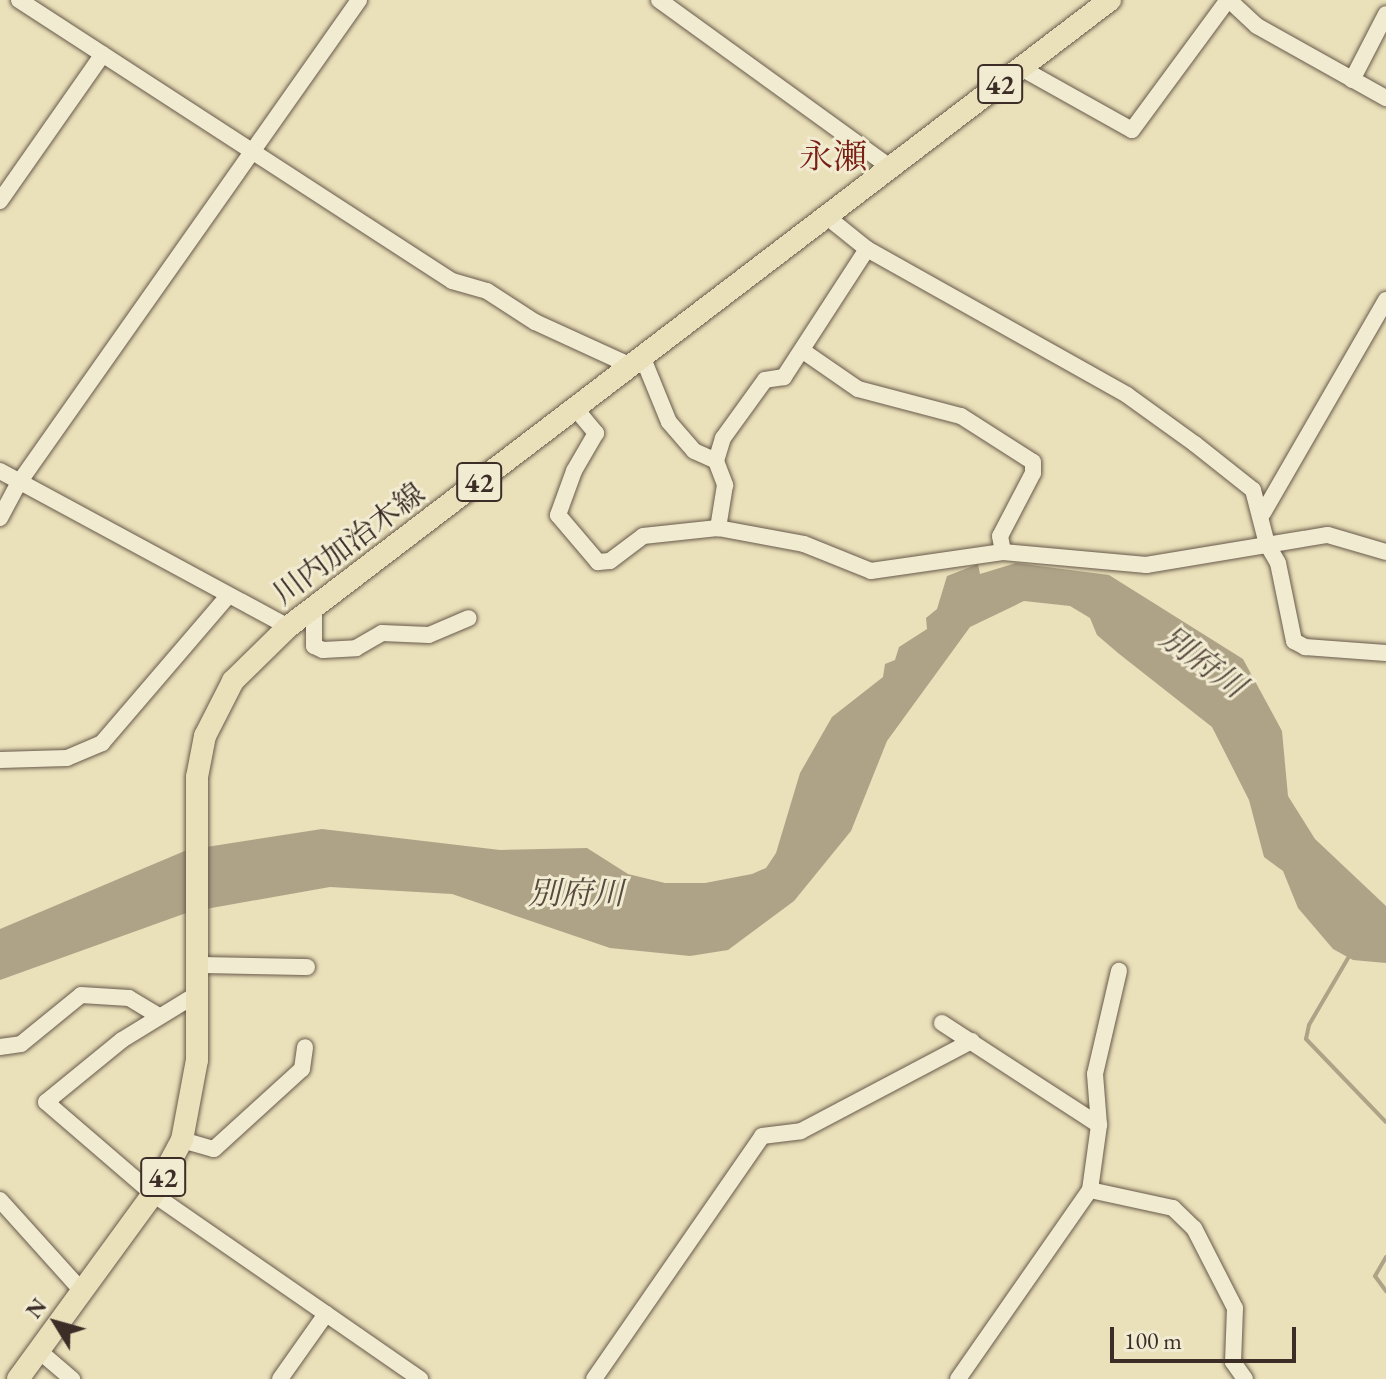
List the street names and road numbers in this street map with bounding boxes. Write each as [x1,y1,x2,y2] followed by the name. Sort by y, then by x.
[976,60,1024,108] road number: 42
[455,458,503,506] road number: 42
[266,475,432,613] street label: 川内加治木線
[139,1153,187,1201] road number: 42

